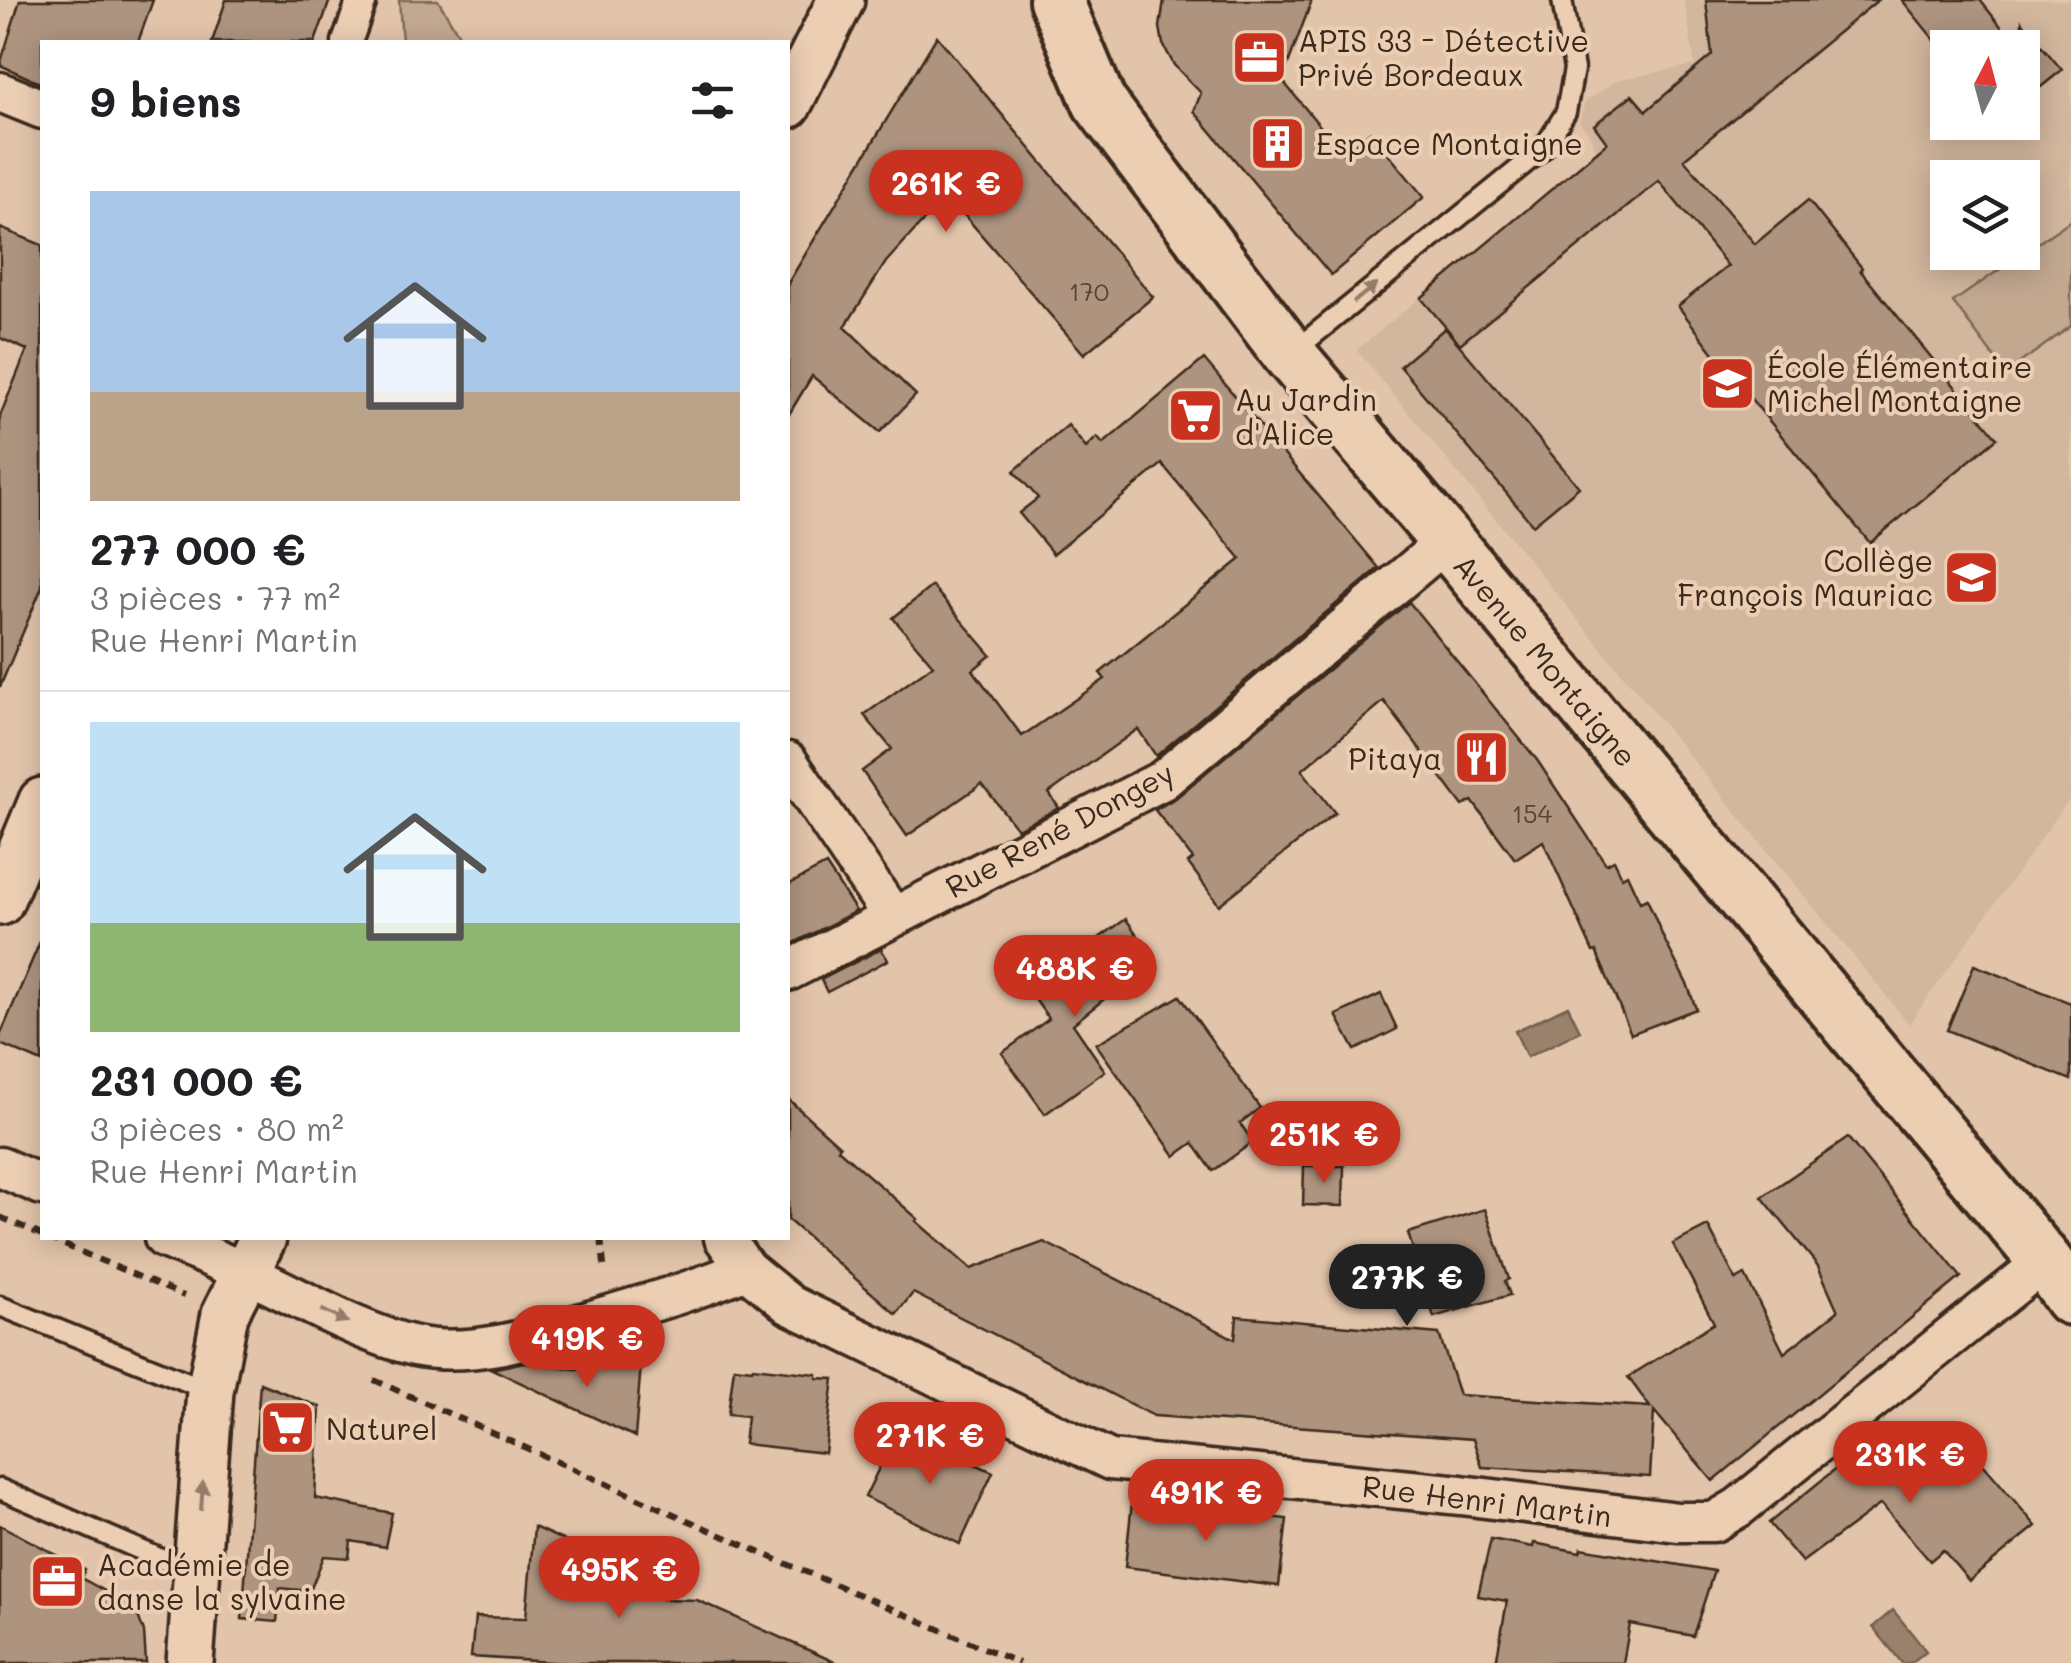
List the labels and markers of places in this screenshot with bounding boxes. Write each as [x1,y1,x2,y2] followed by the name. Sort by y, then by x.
[1298,20,1589,94] place label: APIS 33 - Détective Privé Bordeaux
[1229,27,1289,87] office icon: APIS 33 - Détective Privé Bordeaux
[1247,113,1307,173] building icon: Espace Montaigne
[1316,123,1583,163] place label: Espace Montaigne
[865,150,1027,235] pin: 261K €
[1767,346,2032,420] place label: École Élémentaire Michel Montaigne
[1698,353,1758,413] school or university icon: École Élémentaire Michel Montaigne
[1235,379,1377,453] place label: Au Jardin d'Alice
[1166,386,1226,446] supermarket icon: Au Jardin d'Alice
[1677,540,1933,614] place label: Collège François Mauriac
[1942,547,2002,607] school or university icon: Collège François Mauriac
[1451,728,1511,788] restaurant icon: Pitaya
[1348,738,1442,778] place label: Pitaya
[994,935,1156,1020] pin: 488K €
[1243,1101,1405,1186] pin: 251K €
[1326,1244,1488,1329] pin: 277K €
[506,1305,668,1390] pin: 419K €
[257,1398,317,1458] supermarket icon: Naturel
[849,1402,1011,1487] pin: 271K €
[326,1408,438,1448] place label: Naturel
[1829,1421,1991,1506] pin: 231K €
[1125,1459,1287,1544] pin: 491K €
[538,1536,700,1621] pin: 495K €
[97,1544,347,1618] place label: Académie de danse la sylvaine
[28,1551,88,1611] office icon: Académie de danse la sylvaine

